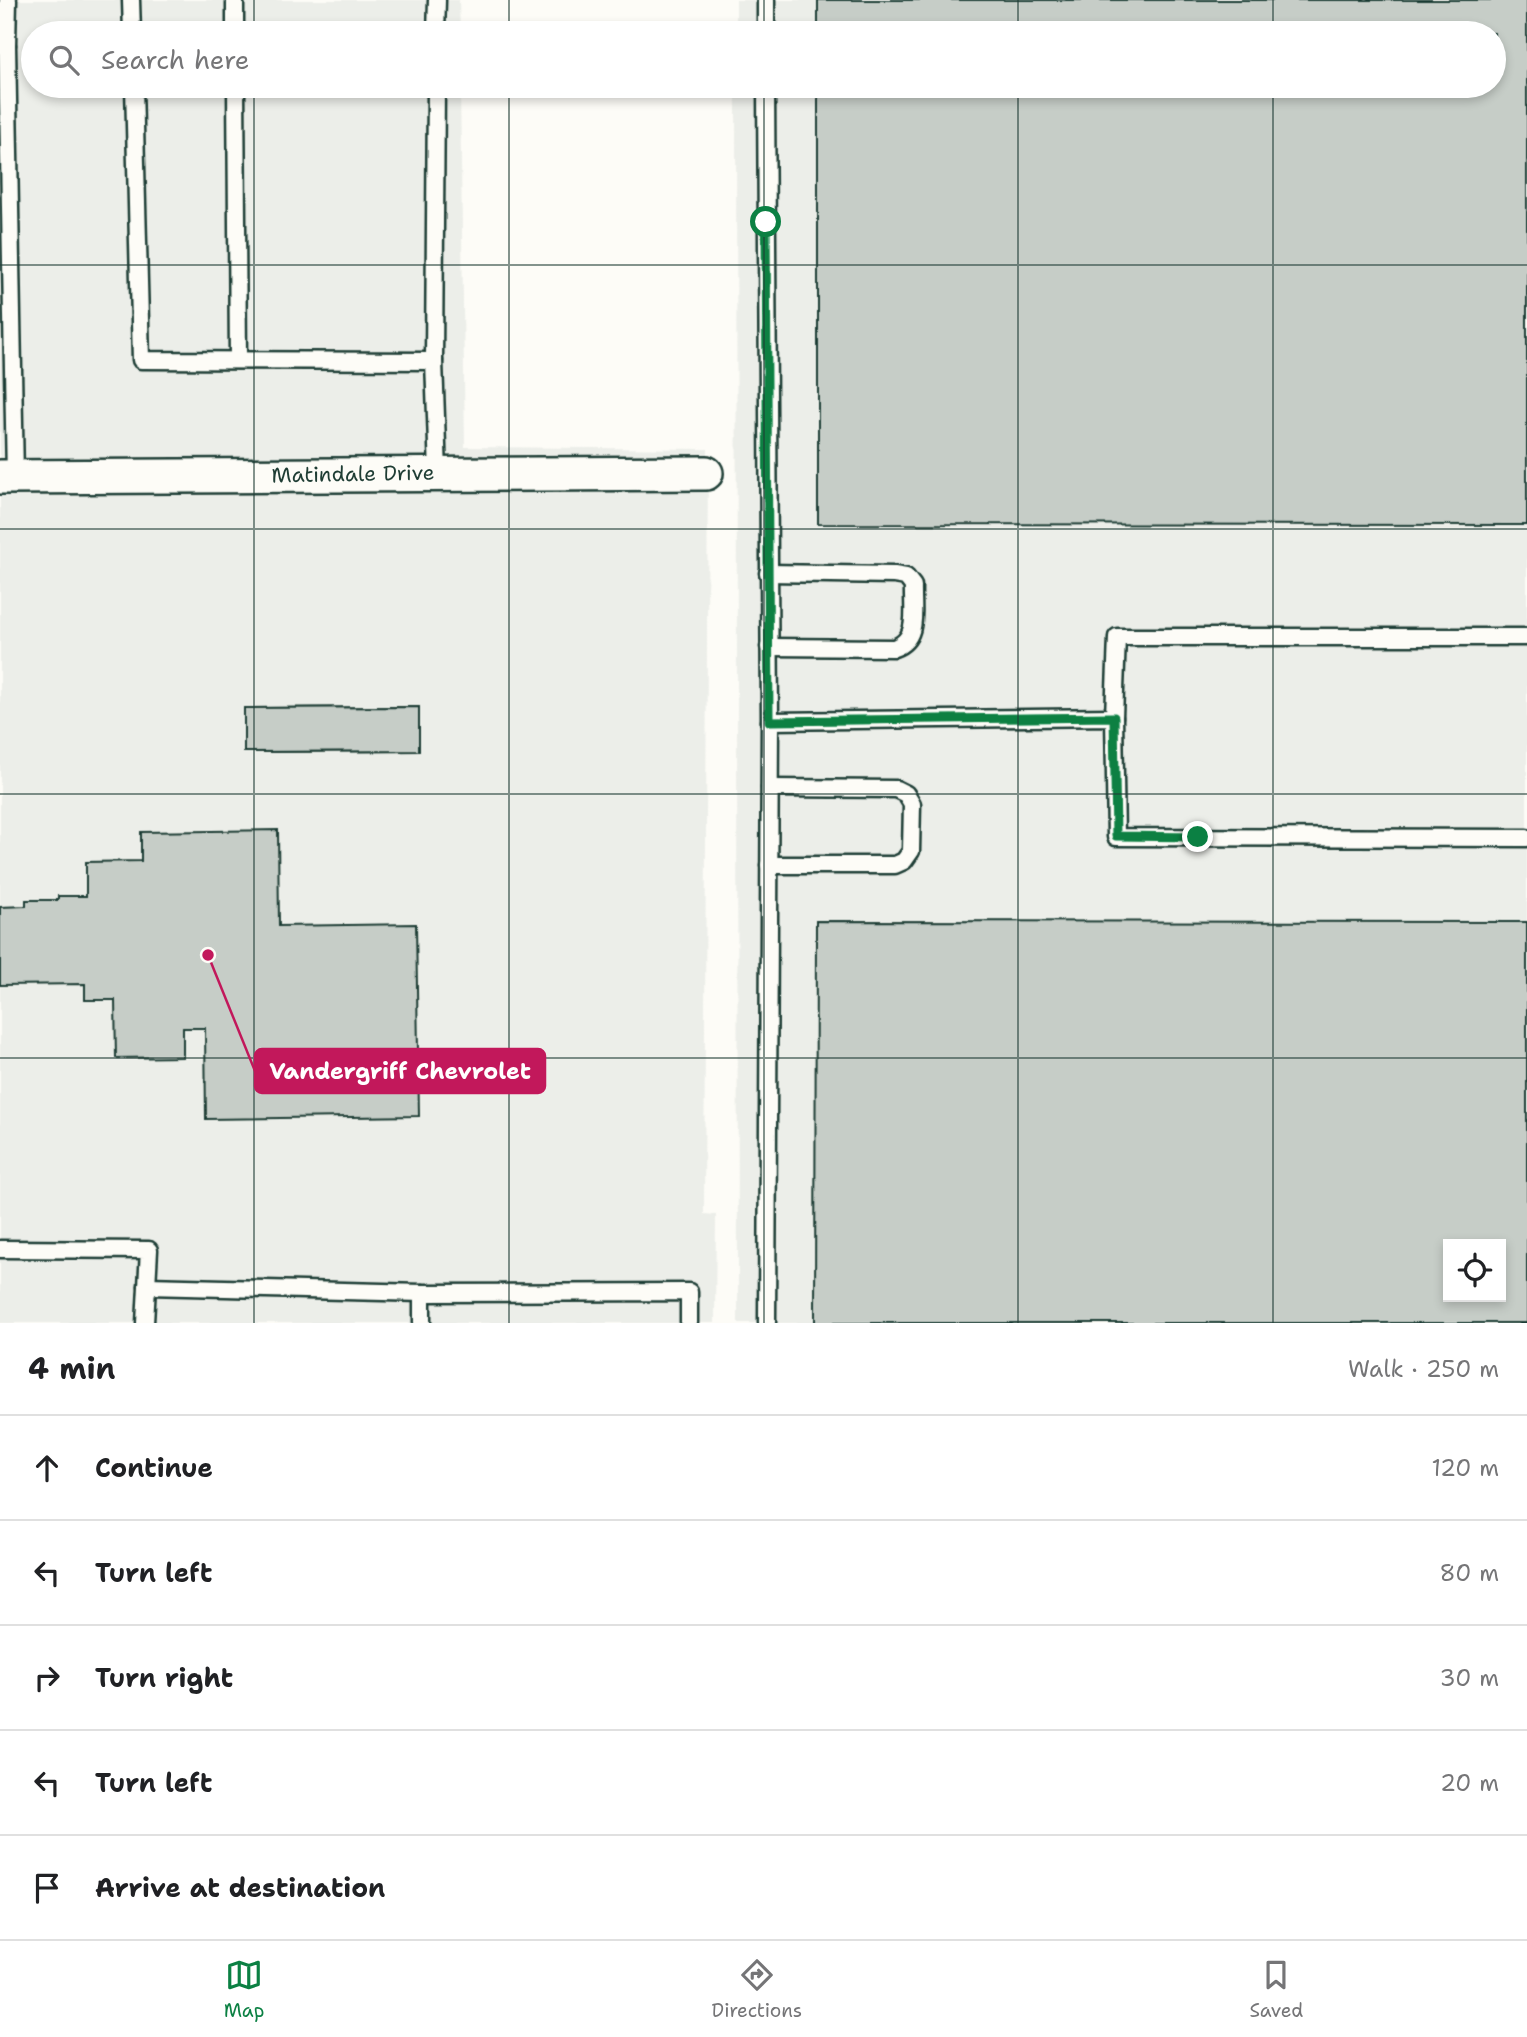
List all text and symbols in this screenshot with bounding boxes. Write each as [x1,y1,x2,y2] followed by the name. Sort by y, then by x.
[21,21,1506,98] search box
[45,41,83,79] icon: search
[101,42,250,77] text: Search here
[750,206,781,237] route start
[271,459,435,489] street label: Matindale Drive
[1182,821,1213,852] route end
[255,1049,545,1093] callout: Vandergriff Chevrolet
[269,1056,531,1086] text: Vandergriff Chevrolet
[1443,1239,1506,1302] map controls
[1443,1239,1506,1302] button: locate
[28,1348,115,1389] text: 4 min
[1348,1354,1499,1384] text: Walk · 250 m
[28,1449,66,1487] icon: ahead
[95,1450,213,1485] text: Continue
[1431,1453,1499,1483] text: 120 m
[28,1554,66,1592] icon: left
[95,1555,212,1590] text: Turn left
[1440,1558,1499,1588] text: 80 m
[28,1659,66,1697] icon: right
[95,1660,233,1695] text: Turn right
[1440,1663,1499,1693] text: 30 m
[28,1764,66,1802] icon: left
[95,1765,212,1800] text: Turn left
[1440,1768,1499,1798] text: 20 m
[28,1869,66,1907] icon: arrive
[95,1870,385,1905] text: Arrive at destination
[224,1956,264,2023] tab: Map
[712,1956,802,2023] tab: Directions
[1249,1956,1303,2023] tab: Saved

